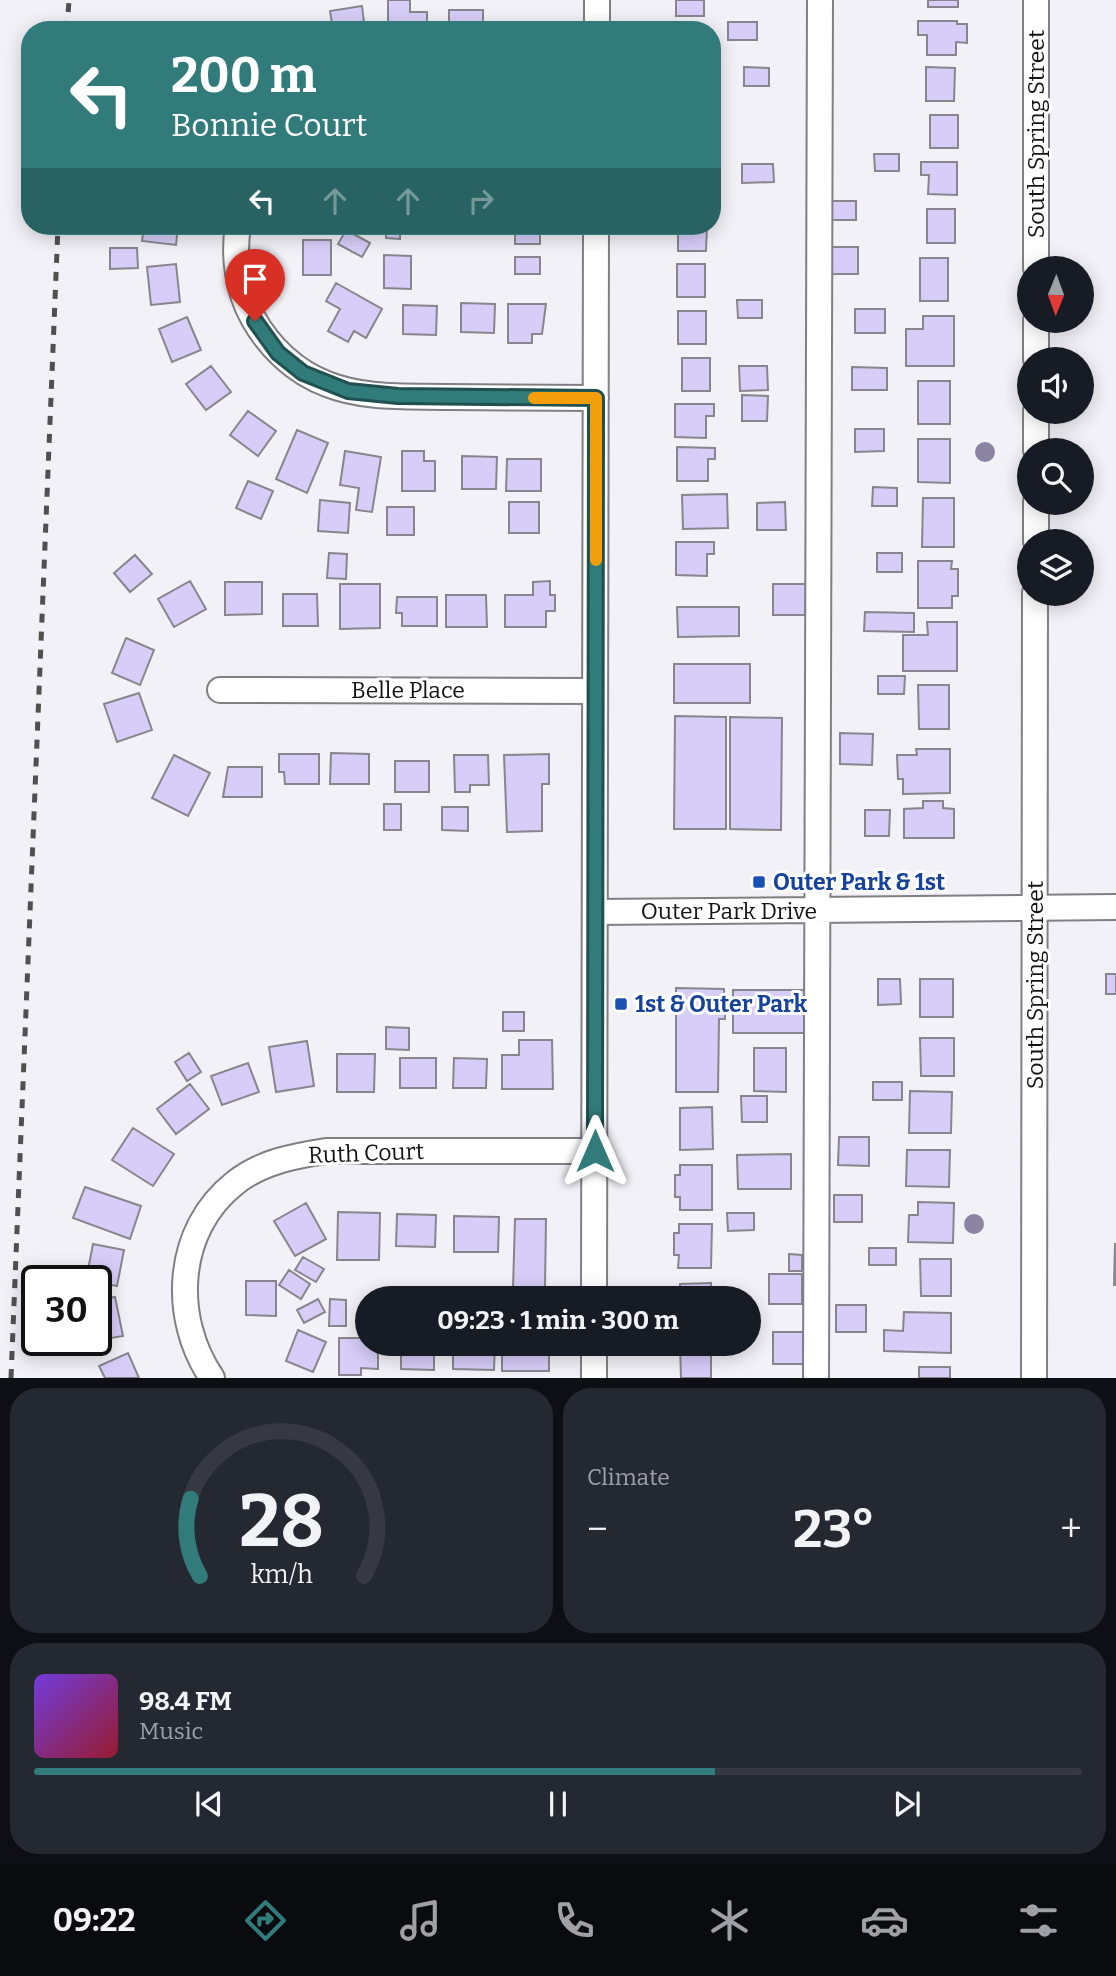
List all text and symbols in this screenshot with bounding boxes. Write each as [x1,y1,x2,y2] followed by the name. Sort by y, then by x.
[1022,30,1050,238] street label: South Spring Street
[171,46,316,105] text: 200 m
[56,49,147,140] icon: left
[171,106,367,144] text: Bonnie Court
[243,182,281,220] icon: left
[316,182,354,220] icon: ahead
[389,182,427,220] icon: ahead
[462,182,500,220] icon: right
[225,249,285,321] pin
[1017,256,1094,332] north arrow
[1017,256,1094,606] map controls
[236,260,274,298] icon: arrive
[1017,347,1094,424] button: sound
[1017,438,1094,515] button: search
[1017,529,1094,606] button: layers
[351,676,465,704] street label: Belle Place
[773,868,945,896] place label: Outer Park & 1st
[751,874,767,890] marker: Outer Park & 1st
[1021,881,1049,1089] street label: South Spring Street
[641,897,817,925] street label: Outer Park Drive
[635,990,808,1018] place label: 1st & Outer Park
[613,996,629,1012] marker: 1st & Outer Park
[558,1114,632,1188] position arrow
[307,1137,425,1169] street label: Ruth Court
[21,1265,112,1356] speed limit sign: 30
[437,1305,679,1336] text: 09:23 · 1 min · 300 m
[587,1463,670,1491] text: Climate
[239,1479,324,1566] text: 28
[793,1498,875,1561] text: 23°
[587,1506,608,1552] text: −
[1060,1506,1082,1552] text: +
[251,1560,313,1590] text: km/h
[139,1686,232,1717] text: 98.4 FM
[139,1717,203,1745] text: Music
[190,1785,228,1823] icon: previous
[539,1785,577,1823] icon: pause
[888,1785,926,1823] icon: next
[241,1896,290,1945] icon: directions
[396,1896,445,1945] icon: music
[550,1896,599,1945] icon: phone
[705,1896,754,1945] icon: climate
[860,1896,909,1945] icon: car
[1014,1896,1063,1945] icon: filters
[53,1901,136,1939] text: 09:22

